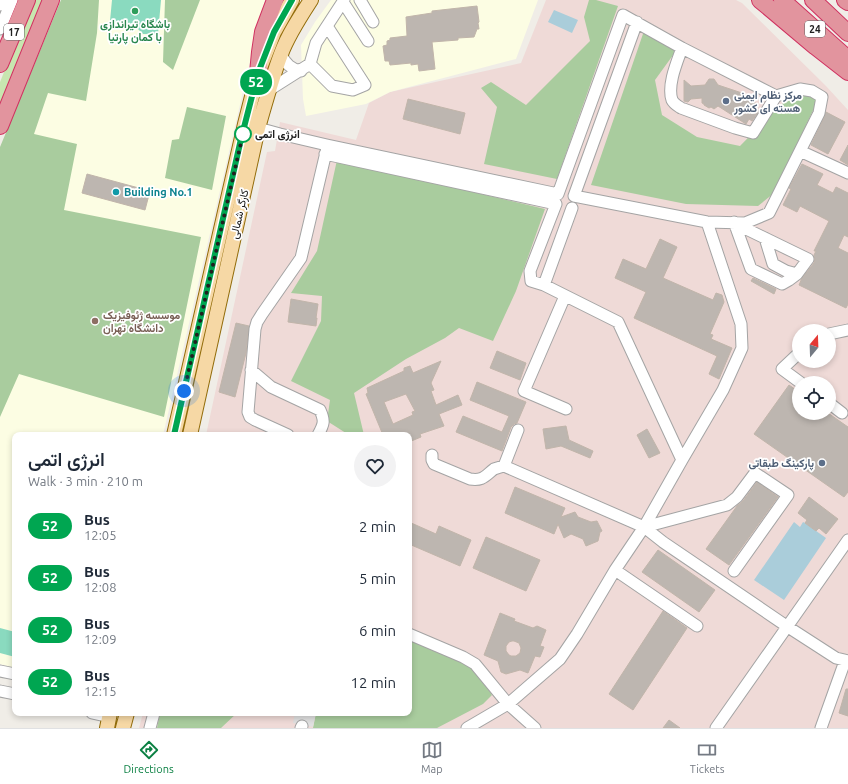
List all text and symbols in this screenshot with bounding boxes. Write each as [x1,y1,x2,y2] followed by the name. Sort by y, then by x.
[130,6,140,16] marker: باشگاه تیراندازی با کمان پارتیا
[100,18,170,45] place label: باشگاه تیراندازی با کمان پارتیا
[805,21,825,37] road number: 24
[4,24,24,40] road number: 17
[238,69,274,95] line badge: 52
[248,74,264,90] text: 52
[733,89,802,115] place label: مرکز نظام ایمنی هسته ای کشور
[721,96,731,106] marker: مرکز نظام ایمنی هسته ای کشور
[234,125,252,143] marker: انرژی اتمی
[255,128,300,141] place label: انرژی اتمی
[124,186,193,198] place label: Building No.1
[111,187,121,197] marker: Building No.1
[227,188,252,240] street label: کارگر شمالی
[103,309,180,335] place label: موسسه ژئوفیزیک دانشگاه تهران
[90,316,100,326] marker: موسسه ژئوفیزیک دانشگاه تهران
[792,324,836,368] north arrow
[792,324,836,420] map controls
[792,376,836,420] button: locate
[174,381,194,401] your location
[354,445,396,487] button: heart
[28,448,105,470] text: انرژی اتمی
[748,457,814,471] place label: پارکینگ طبقاتی
[817,458,827,468] marker: پارکینگ طبقاتی
[28,474,143,488] text: Walk · 3 min · 210 m
[84,511,110,528] text: Bus
[42,518,58,534] text: 52
[359,518,396,535] text: 2 min
[84,528,117,542] text: 12:05
[84,563,110,580] text: Bus
[42,570,58,586] text: 52
[359,570,396,587] text: 5 min
[84,580,117,594] text: 12:08
[84,615,110,632] text: Bus
[42,622,58,638] text: 52
[359,622,396,639] text: 6 min
[84,632,117,646] text: 12:09
[84,667,110,684] text: Bus
[42,674,58,690] text: 52
[350,674,396,691] text: 12 min
[84,684,117,698] text: 12:15
[124,739,174,775] tab: Directions
[421,739,443,775] tab: Map
[690,739,724,775] tab: Tickets

